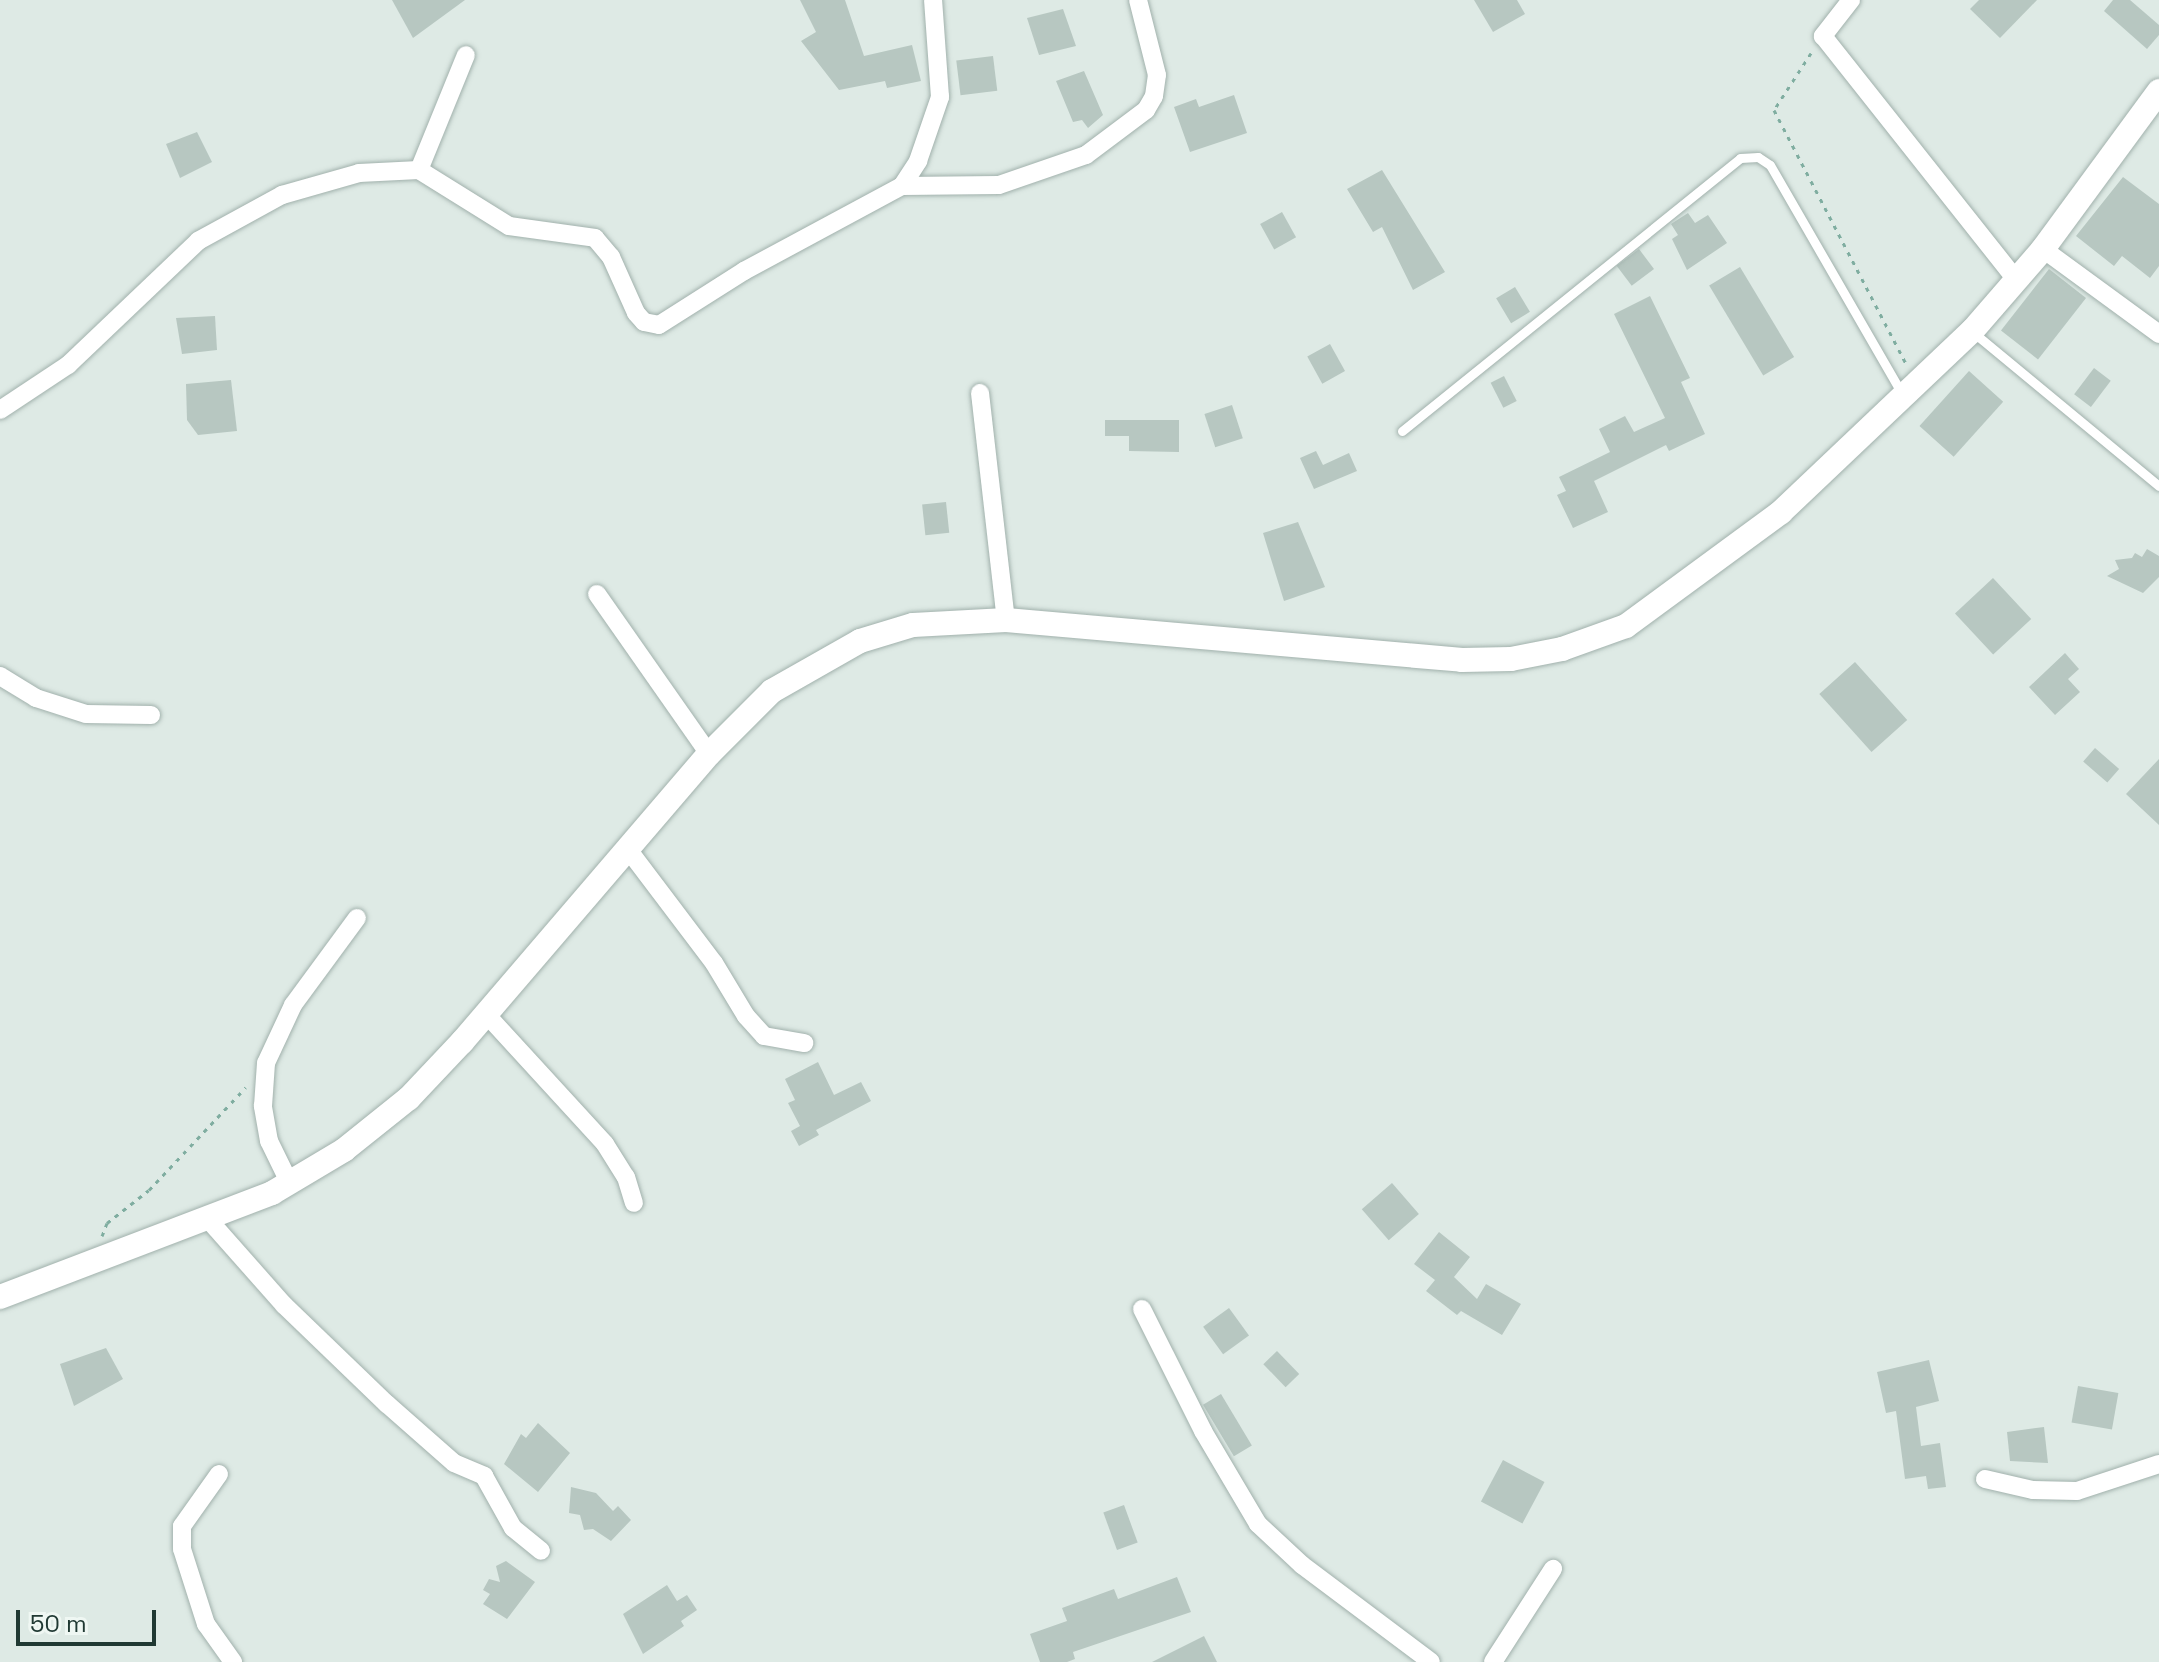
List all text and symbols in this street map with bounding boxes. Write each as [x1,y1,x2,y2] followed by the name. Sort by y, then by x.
[20,1594,160,1644] scale bar
[30,1608,87,1639] text: 50 m

